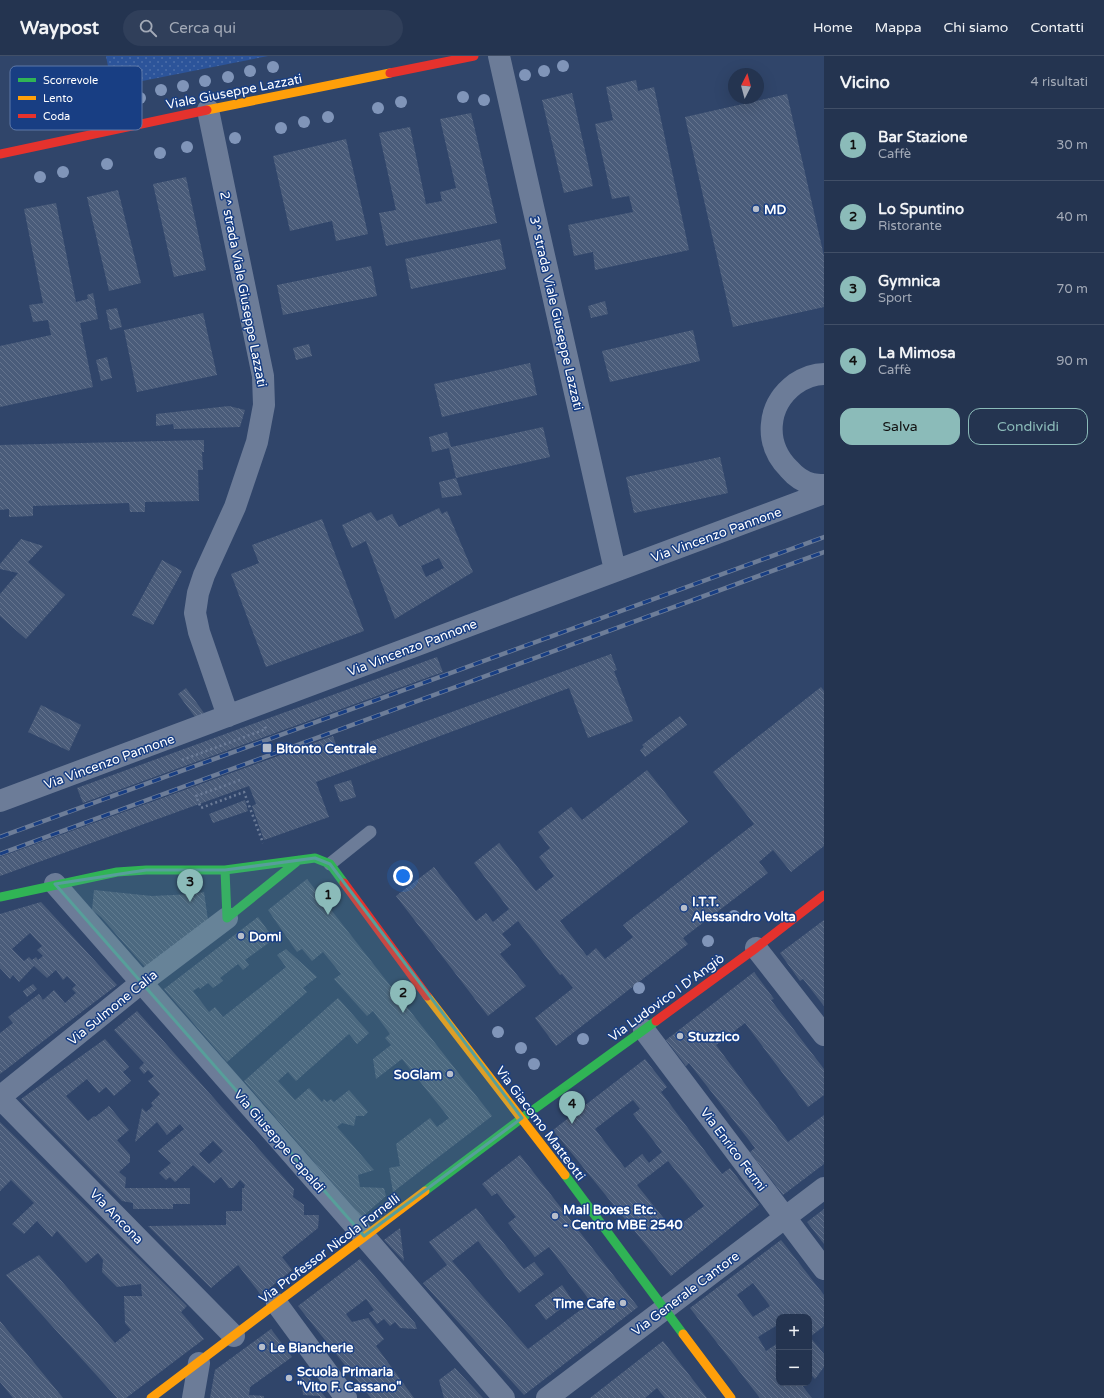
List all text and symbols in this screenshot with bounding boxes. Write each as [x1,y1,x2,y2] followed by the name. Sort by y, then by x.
[123,10,403,46] search box
[20,17,99,39] text: Waypost
[137,17,159,39] icon: search
[169,19,236,37] text: Cerca qui
[813,19,853,36] text: Home
[875,19,922,36] text: Mappa
[944,19,1008,36] text: Chi siamo
[1030,19,1084,36] text: Contatti
[10,66,142,130] legend
[728,68,764,104] north arrow
[165,71,304,113] street label: Viale Giuseppe Lazzati
[840,72,890,93] text: Vicino
[43,74,98,87] text: Scorrevole
[1031,74,1088,90] text: 4 risultati
[43,92,73,105] text: Lento
[43,110,70,123] text: Coda
[878,128,968,146] text: Bar Stazione
[849,137,857,153] text: 1
[1056,137,1088,153] text: 30 m
[878,146,911,162] text: Caffè
[216,190,270,388] street label: 2^ strada Viale Giuseppe Lazzati
[878,200,964,218] text: Lo Spuntino
[764,202,787,218] place label: MD
[751,204,761,214] marker: MD
[849,209,857,225] text: 2
[1056,209,1088,225] text: 40 m
[526,215,586,412] street label: 3^ strada Viale Giuseppe Lazzati
[878,218,942,234] text: Ristorante
[878,272,940,290] text: Gymnica
[849,281,857,297] text: 3
[1056,281,1088,297] text: 70 m
[878,290,912,306] text: Sport
[878,344,956,362] text: La Mimosa
[849,353,857,369] text: 4
[1056,353,1088,369] text: 90 m
[878,362,911,378] text: Caffè
[840,408,960,445] button: Salva
[968,408,1088,445] button: Condividi
[649,504,784,566] street label: Via Vincenzo Pannone
[345,616,479,680] street label: Via Vincenzo Pannone
[42,731,177,793] street label: Via Vincenzo Pannone
[276,741,377,757] place label: Bitonto Centrale
[261,742,273,754] marker: Bitonto Centrale
[393,866,413,886] your location
[177,869,203,902] pin: 3
[315,882,341,915] pin: 1
[692,894,796,925] place label: I.T.T. Alessandro Volta
[679,903,689,913] marker: I.T.T. Alessandro Volta
[249,929,282,945] place label: Domi
[236,931,246,941] marker: Domi
[606,950,728,1045] street label: Via Ludovico I D'Angiò
[65,967,161,1049] street label: Via Sulmone Calia
[390,980,416,1013] pin: 2
[688,1029,740,1045] place label: Stuzzico
[675,1031,685,1041] marker: Stuzzico
[492,1063,588,1184] street label: Via Giacomo Matteotti
[394,1067,442,1083] place label: SoGlam
[445,1069,455,1079] marker: SoGlam
[230,1087,328,1196] street label: Via Giuseppe Capaldi
[559,1091,585,1124] pin: 4
[697,1105,770,1194] street label: Via Enrico Fermi
[86,1186,146,1248] street label: Via Ancona
[256,1191,403,1307] street label: Via Professor Nicola Fornelli
[563,1202,683,1233] place label: Mail Boxes Etc. - Centro MBE 2540
[550,1211,560,1221] marker: Mail Boxes Etc. - Centro MBE 2540
[629,1248,743,1339] street label: Via Generale Cantore
[552,1296,616,1312] place label: Time Cafe
[618,1298,628,1308] marker: Time Cafe
[776,1314,812,1386] map controls
[776,1314,812,1350] button: +
[270,1340,354,1356] place label: Le Biancherie
[257,1342,267,1352] marker: Le Biancherie
[776,1350,812,1386] button: −
[297,1364,402,1395] place label: Scuola Primaria "Vito F. Cassano"
[284,1373,294,1383] marker: Scuola Primaria "Vito F. Cassano"

